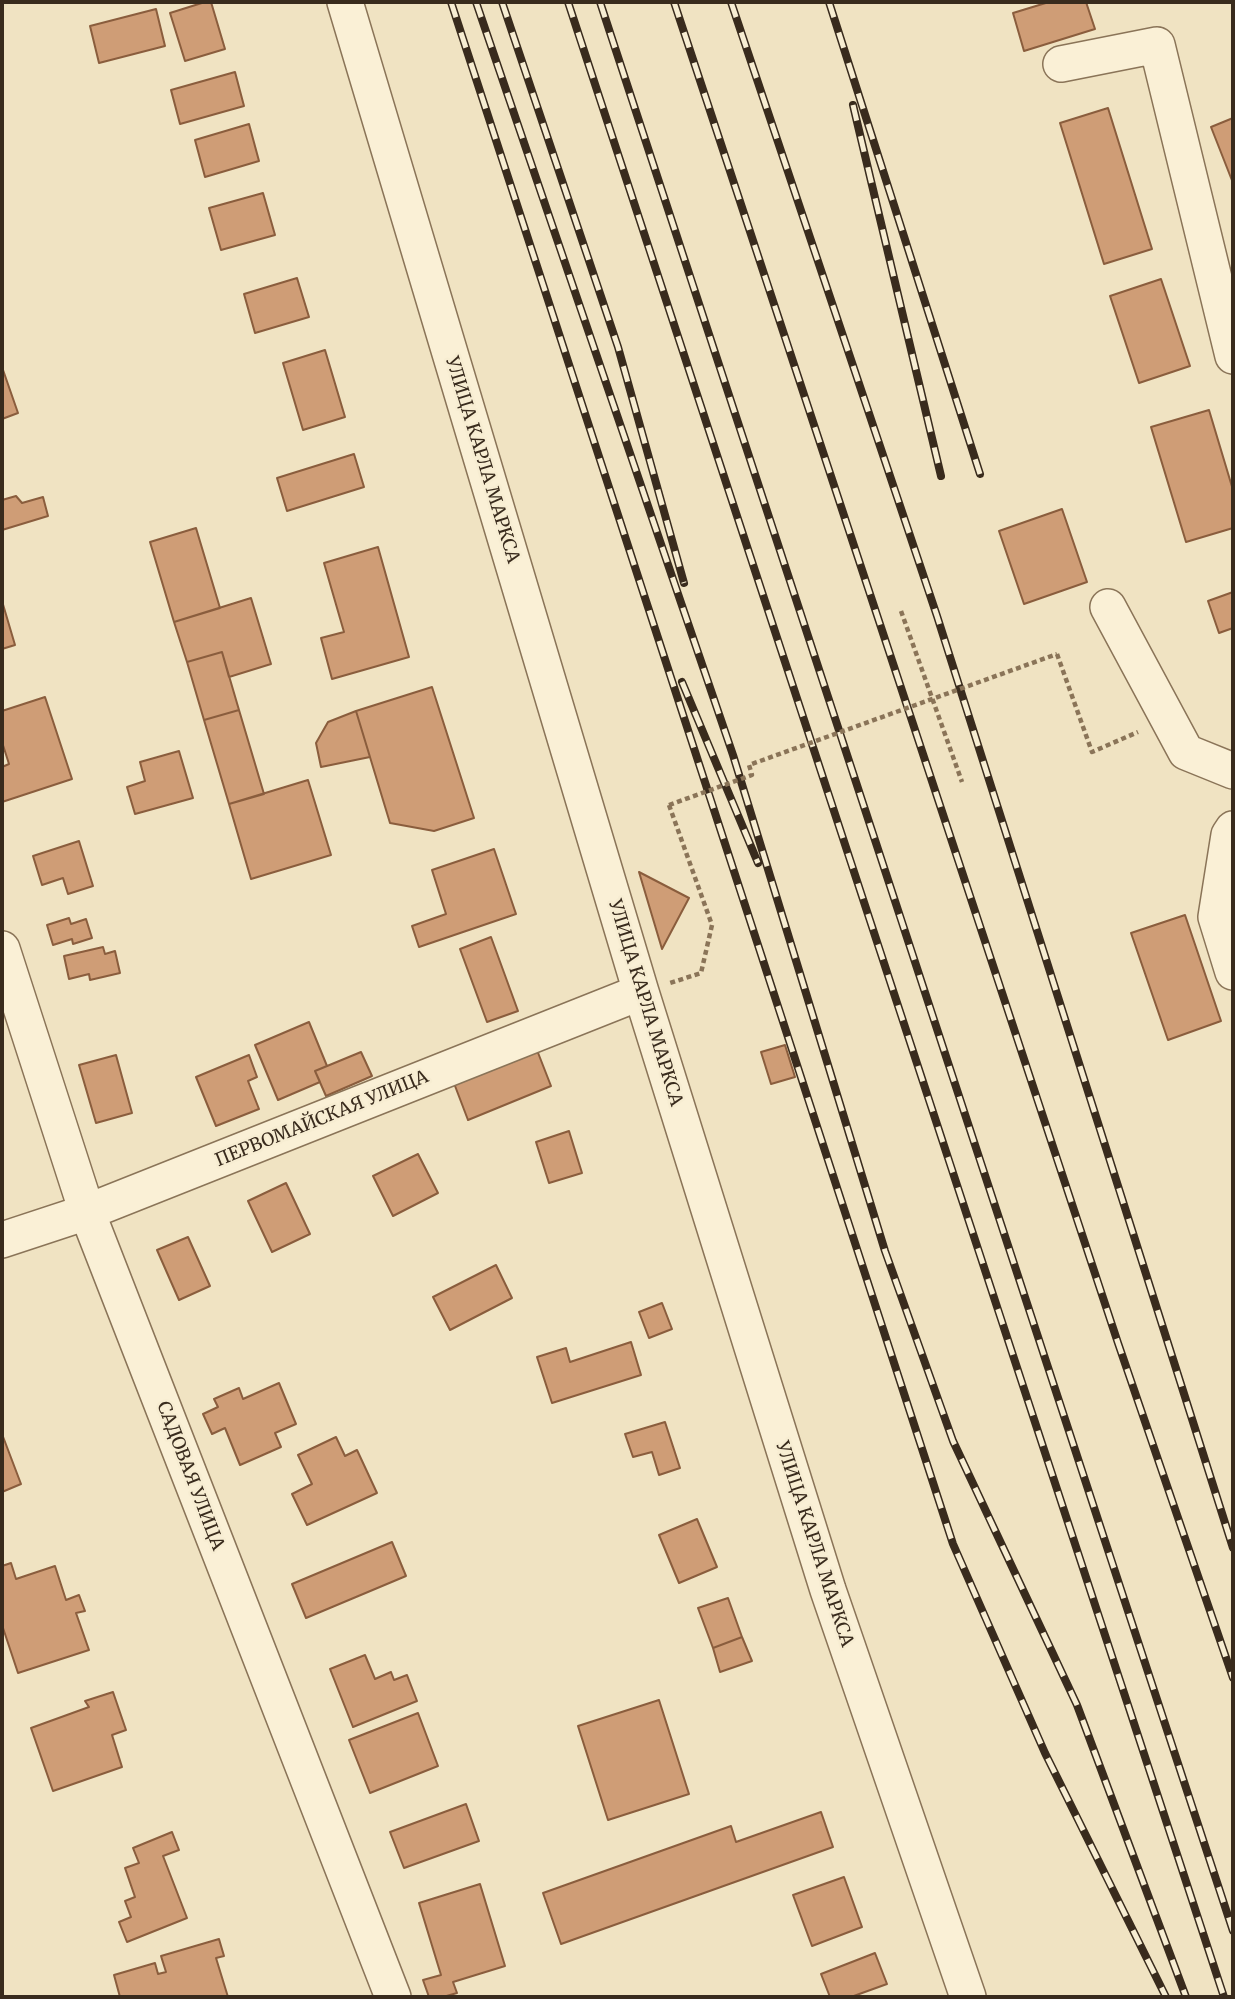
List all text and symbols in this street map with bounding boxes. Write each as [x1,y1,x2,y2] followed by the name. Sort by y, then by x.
[440,354,524,566] street label: УЛИЦА КАРЛА МАРКСА
[603,897,687,1109] street label: УЛИЦА КАРЛА МАРКСА
[212,1066,432,1172] street label: ПЕРВОМАЙСКАЯ УЛИЦА
[152,1399,228,1553] street label: САДОВАЯ УЛИЦА
[771,1439,857,1649] street label: УЛИЦА КАРЛА МАРКСА

